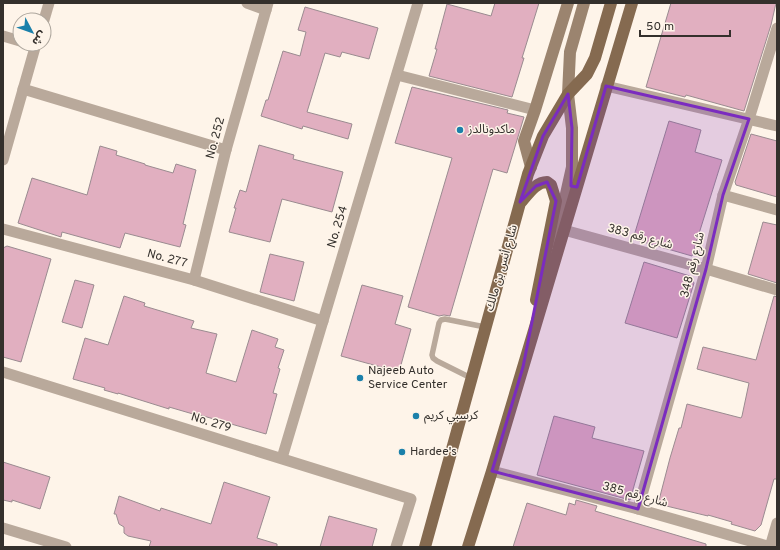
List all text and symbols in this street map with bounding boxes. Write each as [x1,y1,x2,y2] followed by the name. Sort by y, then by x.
[12,12,52,52] north arrow
[640,12,730,38] scale bar
[646,19,674,35] text: 50 m
[29,28,49,48] text: ش
[203,115,229,161] street label: No. 252
[467,122,515,138] place label: ماكدونالدز
[455,125,465,135] marker: ماكدونالدز
[324,204,352,250] street label: No. 254
[606,221,674,253] street label: شارع رقم 383
[482,223,522,313] street label: شارع أنس بن مالك
[677,230,709,300] street label: شارع رقم 348
[145,246,189,272] street label: No. 277
[368,363,448,393] place label: Najeeb Auto Service Center
[355,373,365,383] marker: Najeeb Auto Service Center
[424,408,479,425] place label: كرسبي كريم
[189,409,233,437] street label: No. 279
[411,411,421,421] marker: كرسبي كريم
[410,444,457,460] place label: Hardee's
[397,447,407,457] marker: Hardee's
[600,479,670,511] street label: شارع رقم 385

